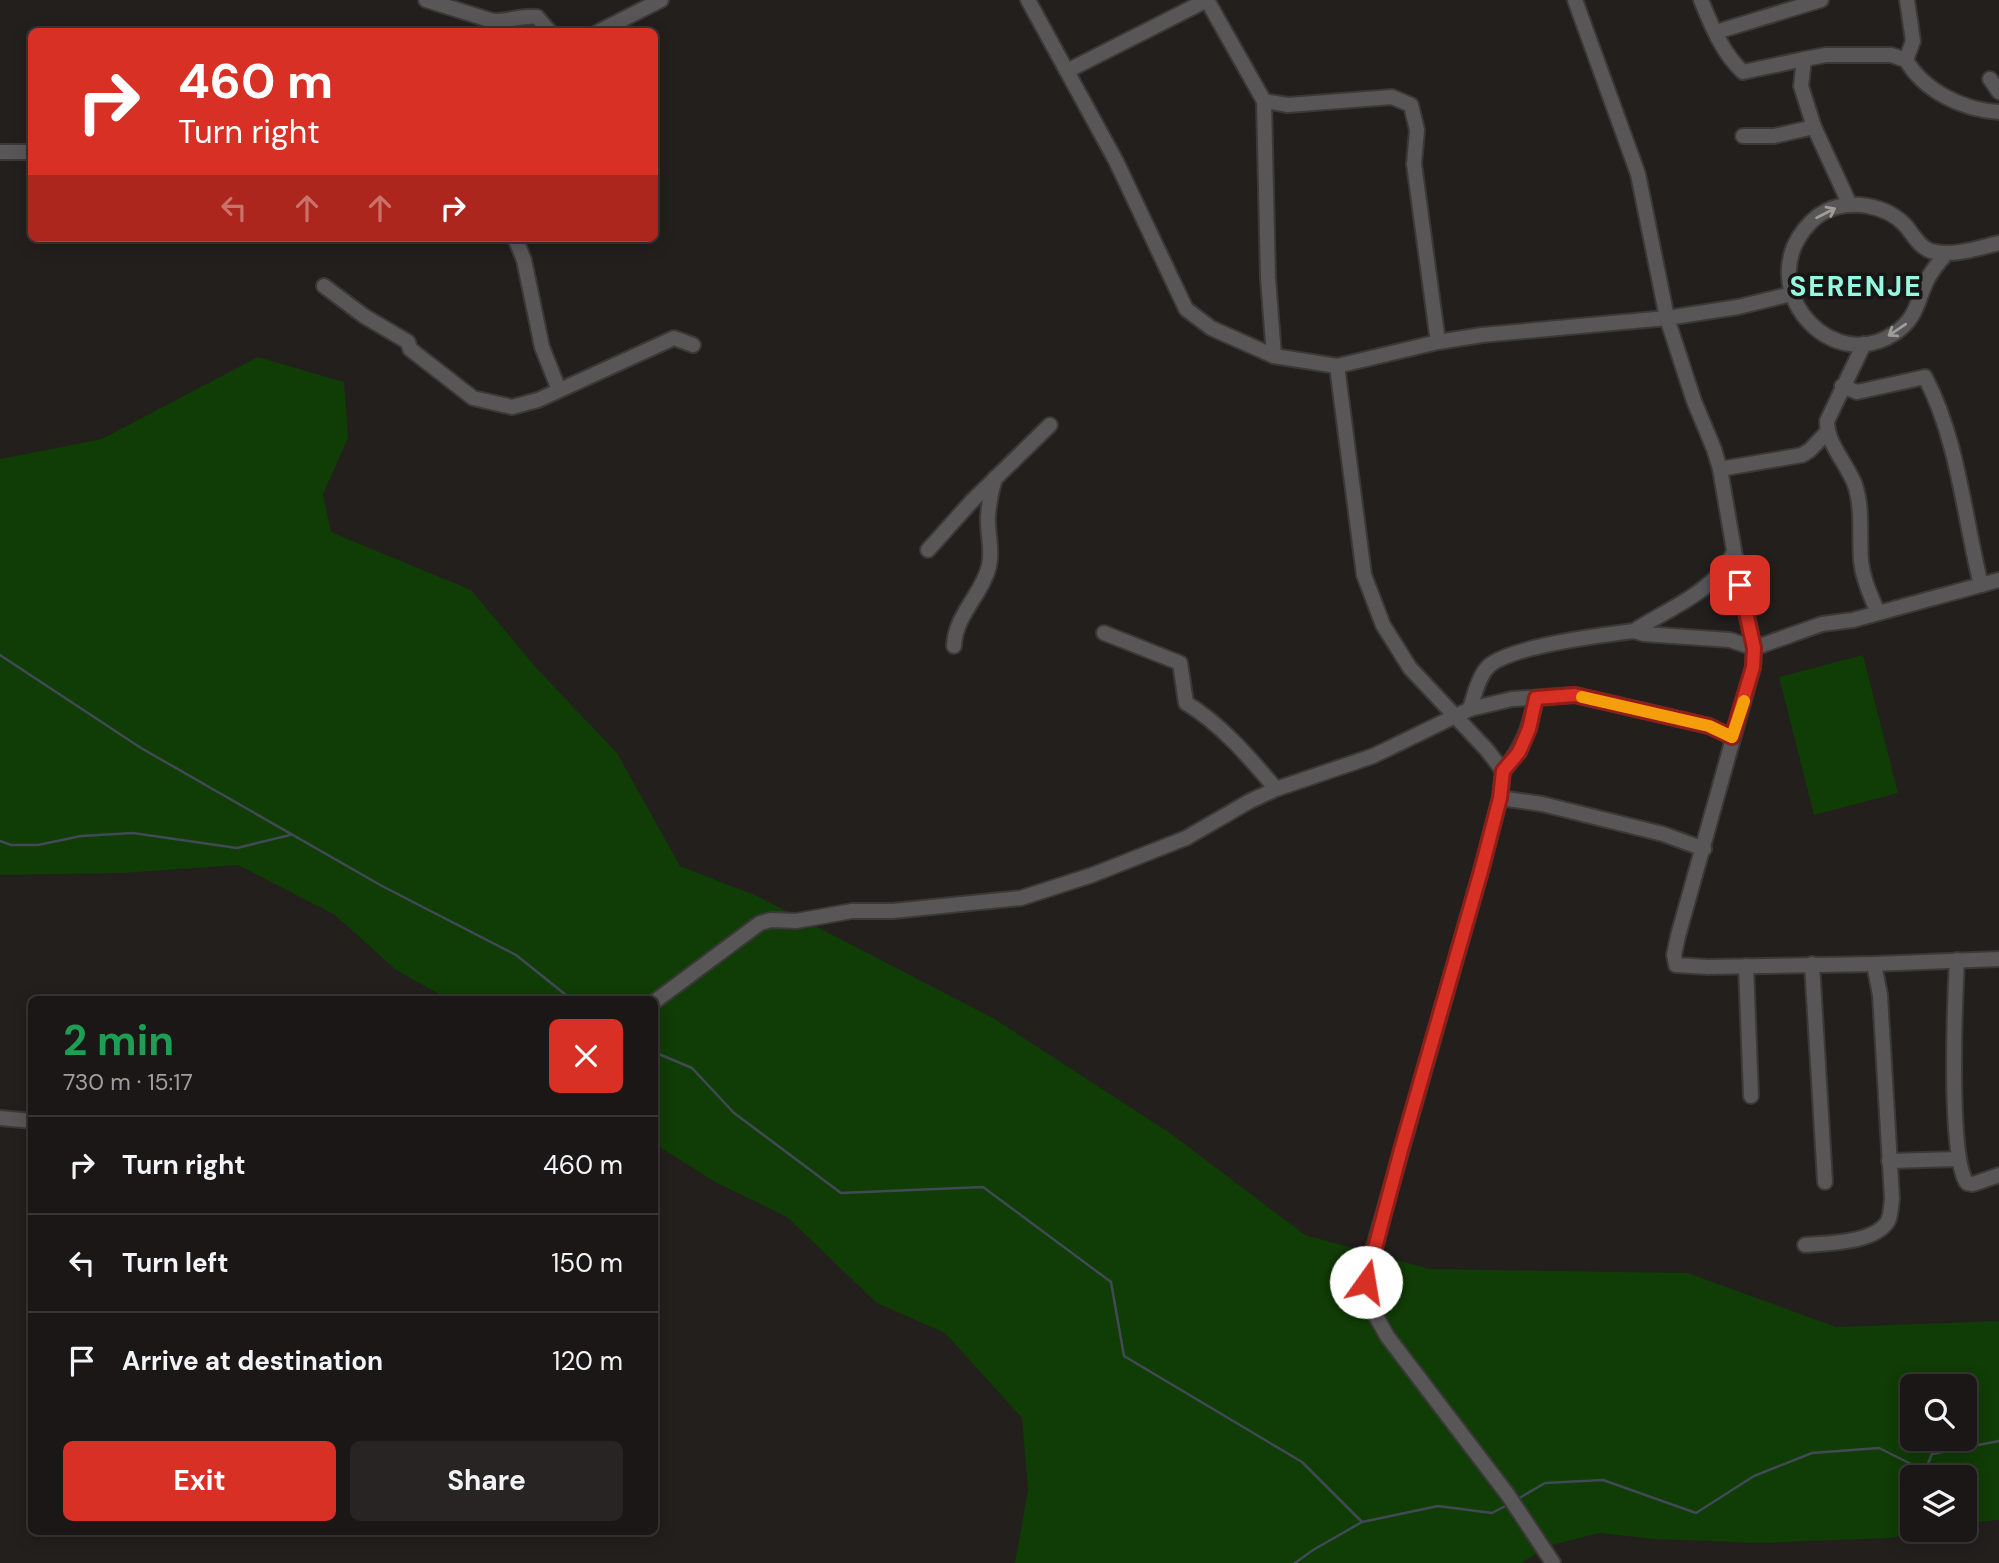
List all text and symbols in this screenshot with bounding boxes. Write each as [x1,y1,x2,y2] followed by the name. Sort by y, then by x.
[178,49,333,113] text: 460 m
[63,56,154,147] icon: right
[178,111,320,153] text: Turn right
[215,189,253,227] icon: left
[288,189,326,227] icon: ahead
[361,189,399,227] icon: ahead
[434,189,472,227] icon: right
[1815,206,1836,220] one-way arrow
[1789,268,1923,305] district label: SERENJE
[1888,323,1907,337] one-way arrow
[1710,555,1770,615] pin
[1721,566,1759,604] icon: arrive
[63,1013,174,1068] text: 2 min
[549,1019,623,1093] button: close
[63,1067,193,1097] text: 730 m · 15:17
[63,1146,101,1184] icon: right
[122,1148,246,1182] text: Turn right
[543,1148,623,1182] text: 460 m
[63,1244,101,1282] icon: left
[1329,1245,1403,1319] position arrow
[122,1246,229,1280] text: Turn left
[551,1246,623,1280] text: 150 m
[63,1342,101,1380] icon: arrive
[122,1344,383,1378] text: Arrive at destination
[552,1344,623,1378] text: 120 m
[1900,1374,1977,1542] map controls
[1900,1374,1977,1451] button: search
[63,1441,336,1521] button: Exit
[350,1441,623,1521] button: Share
[1900,1465,1977,1542] button: layers

